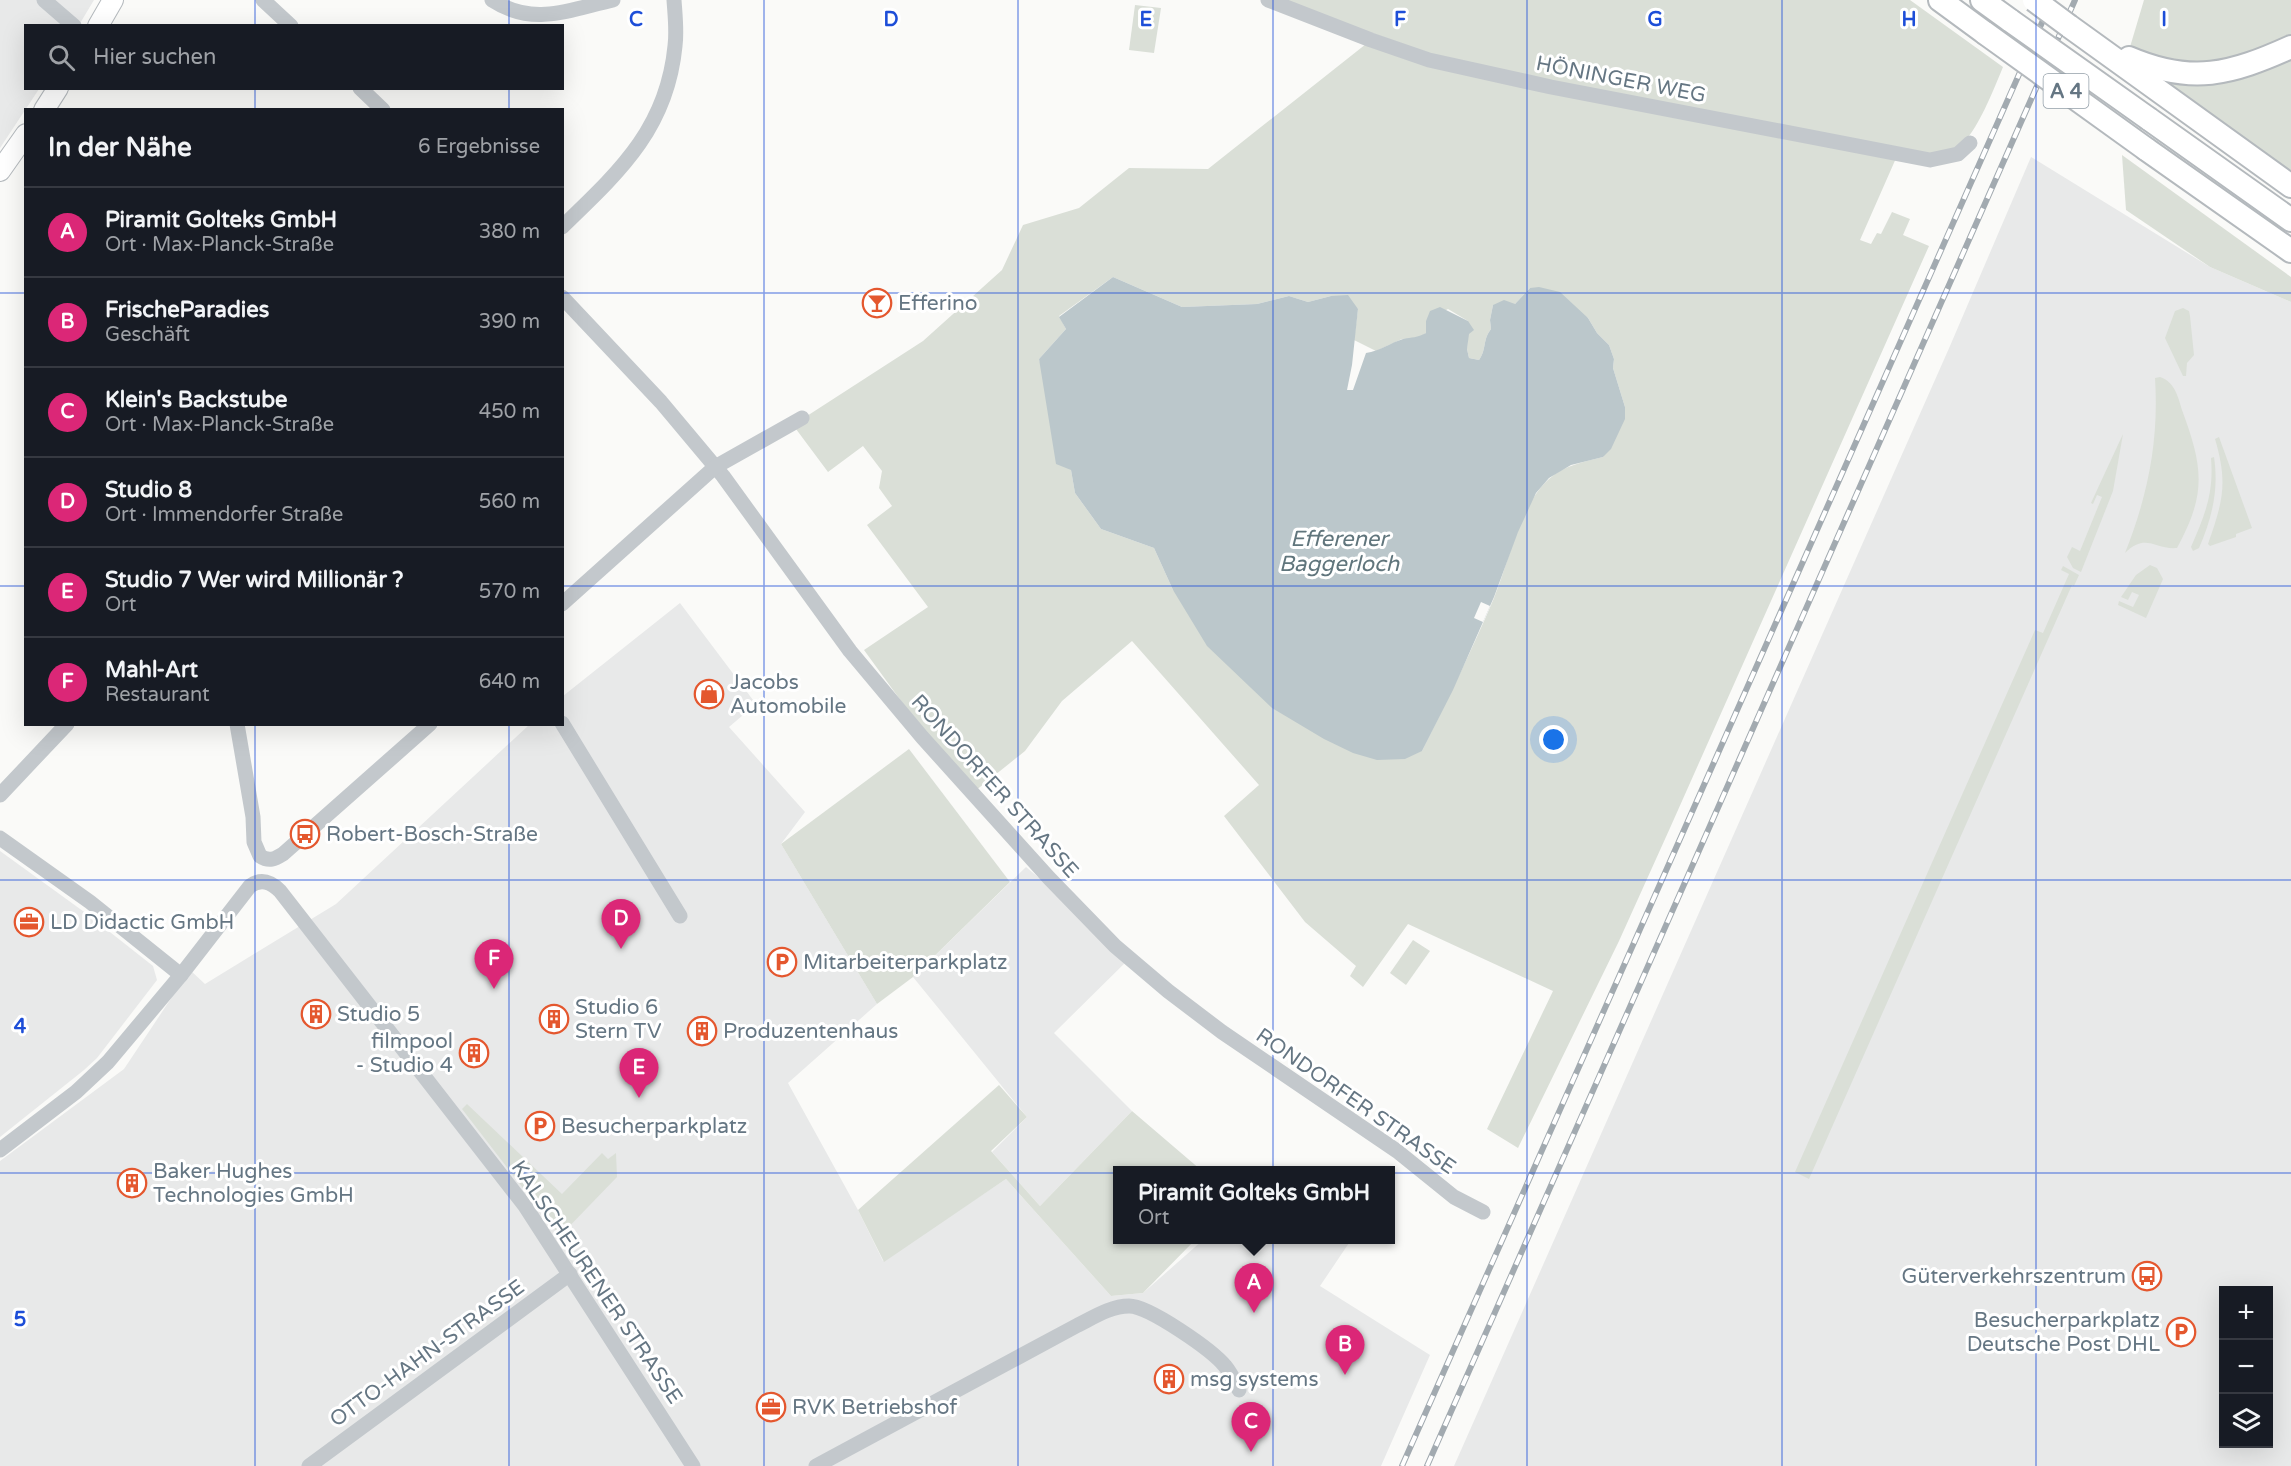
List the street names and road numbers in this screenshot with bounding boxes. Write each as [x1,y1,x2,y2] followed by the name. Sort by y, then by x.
[1534,51,1708,108] street label: HÖNINGER WEG
[2044,74,2088,108] road number: A 4
[906,690,1084,883] street label: RONDORFER STRASSE
[1251,1023,1460,1180] street label: RONDORFER STRASSE
[506,1156,687,1409] street label: KALSCHEURENER STRASSE
[325,1274,529,1432] street label: OTTO-HAHN-STRASSE

